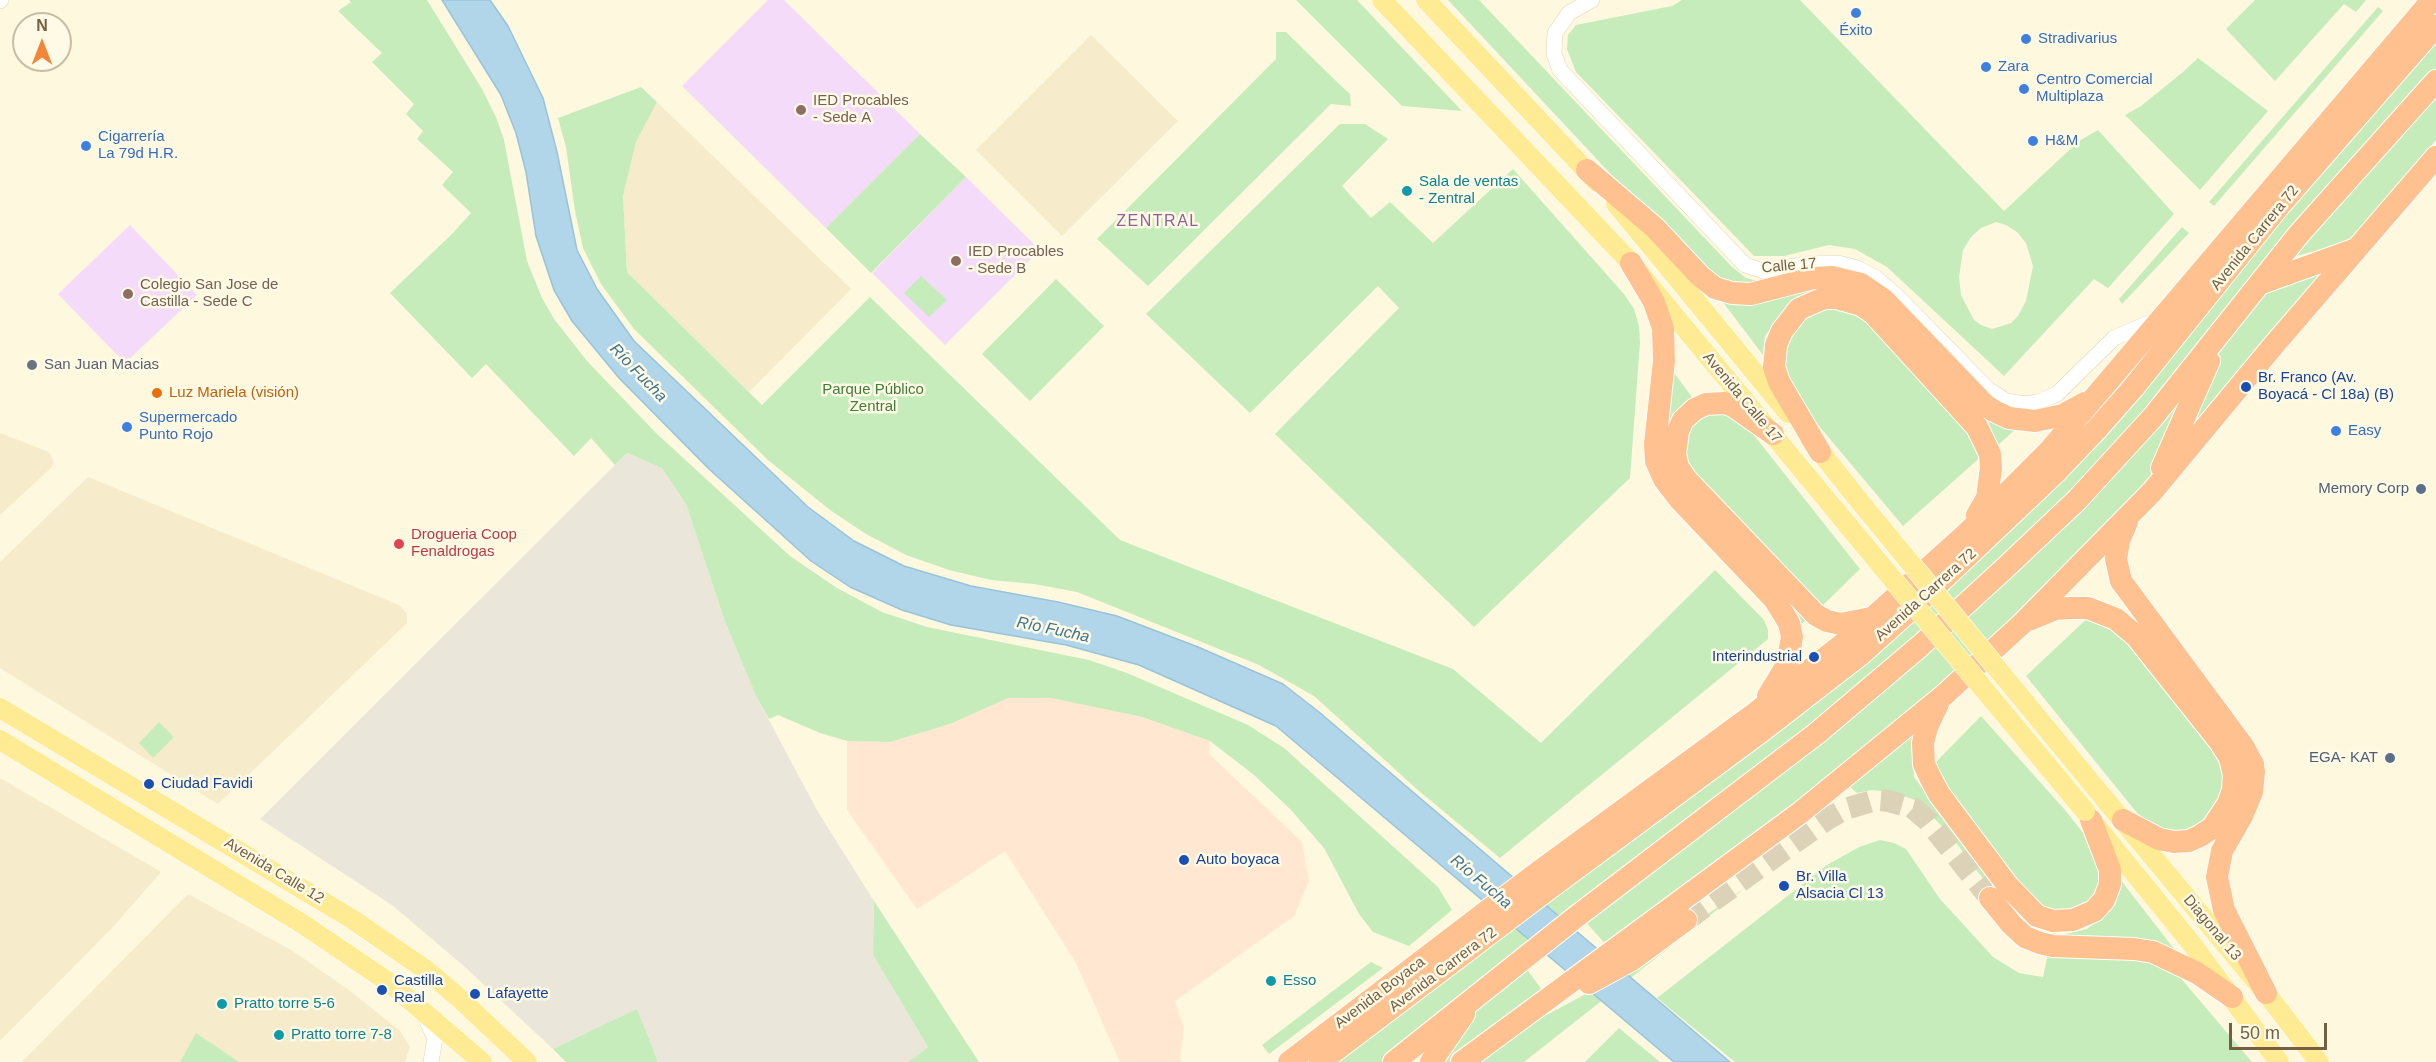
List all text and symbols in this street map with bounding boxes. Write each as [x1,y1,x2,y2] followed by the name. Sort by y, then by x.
[1849,6,1863,20] marker: Éxito
[12,12,72,72] north arrow
[36,17,48,34] text: N
[1839,22,1873,40] place label: Éxito
[2038,30,2117,48] place label: Stradivarius
[2019,32,2033,46] marker: Stradivarius
[1998,58,2029,76] place label: Zara
[1979,60,1993,74] marker: Zara
[2036,71,2153,106] place label: Centro Comercial Multiplaza
[2017,82,2031,96] marker: Centro Comercial Multiplaza
[813,92,909,127] place label: IED Procables - Sede A
[794,103,808,117] marker: IED Procables - Sede A
[98,128,178,163] place label: Cigarrería La 79d H.R.
[2045,132,2078,150] place label: H&M
[2026,134,2040,148] marker: H&M
[79,139,93,153] marker: Cigarrería La 79d H.R.
[1419,173,1518,208] place label: Sala de ventas - Zentral
[2207,182,2303,294] street label: Avenida Carrera 72
[1400,184,1414,198] marker: Sala de ventas - Zentral
[1116,212,1200,232] district label: ZENTRAL
[968,243,1064,278] place label: IED Procables - Sede B
[949,254,963,268] marker: IED Procables - Sede B
[1761,255,1817,277] street label: Calle 17
[140,276,278,311] place label: Colegio San Jose de Castilla - Sede C
[121,287,135,301] marker: Colegio San Jose de Castilla - Sede C
[605,340,671,406] water label: Río Fucha
[1699,349,1785,447] street label: Avenida Calle 17
[44,356,159,374] place label: San Juan Macias
[25,358,39,372] marker: San Juan Macias
[2258,369,2394,404] place label: Br. Franco (Av. Boyacá - Cl 18a) (B)
[2239,380,2253,394] marker: Br. Franco (Av. Boyacá - Cl 18a) (B)
[822,381,924,416] park label: Parque Público Zentral
[169,384,299,402] place label: Luz Mariela (visión)
[150,386,164,400] marker: Luz Mariela (visión)
[139,409,237,444] place label: Supermercado Punto Rojo
[120,420,134,434] marker: Supermercado Punto Rojo
[2348,422,2381,440] place label: Easy
[2329,424,2343,438] marker: Easy
[2318,480,2409,498] place label: Memory Corp
[2414,482,2428,496] marker: Memory Corp
[411,526,517,561] place label: Drogueria Coop Fenaldrogas
[392,537,406,551] marker: Drogueria Coop Fenaldrogas
[1872,545,1980,645] street label: Avenida Carrera 72
[1015,613,1091,647] water label: Río Fucha
[1712,648,1802,666] place label: Interindustrial
[1807,650,1821,664] marker: Interindustrial
[2309,749,2378,767] place label: EGA- KAT
[2383,751,2397,765] marker: EGA- KAT
[161,775,253,793] place label: Ciudad Favidi
[142,777,156,791] marker: Ciudad Favidi
[221,834,327,908] street label: Avenida Calle 12
[1196,851,1279,869] place label: Auto boyaca
[1447,851,1515,913] water label: Río Fucha
[1177,853,1191,867] marker: Auto boyaca
[1796,868,1884,903] place label: Br. Villa Alsacia Cl 13
[1777,879,1791,893] marker: Br. Villa Alsacia Cl 13
[2179,892,2245,964] street label: Diagonal 13
[1386,924,1500,1016] street label: Avenida Carrera 72
[1331,953,1429,1033] street label: Avenida Boyaca
[394,972,443,1007] place label: Castilla Real
[1283,972,1316,990] place label: Esso
[1264,974,1278,988] marker: Esso
[375,983,389,997] marker: Castilla Real
[487,985,549,1003] place label: Lafayette
[468,987,482,1001] marker: Lafayette
[234,995,335,1013] place label: Pratto torre 5-6
[215,997,229,1011] marker: Pratto torre 5-6
[2232,1011,2330,1049] scale bar
[2240,1023,2280,1043] text: 50 m
[291,1026,392,1044] place label: Pratto torre 7-8
[272,1028,286,1042] marker: Pratto torre 7-8

